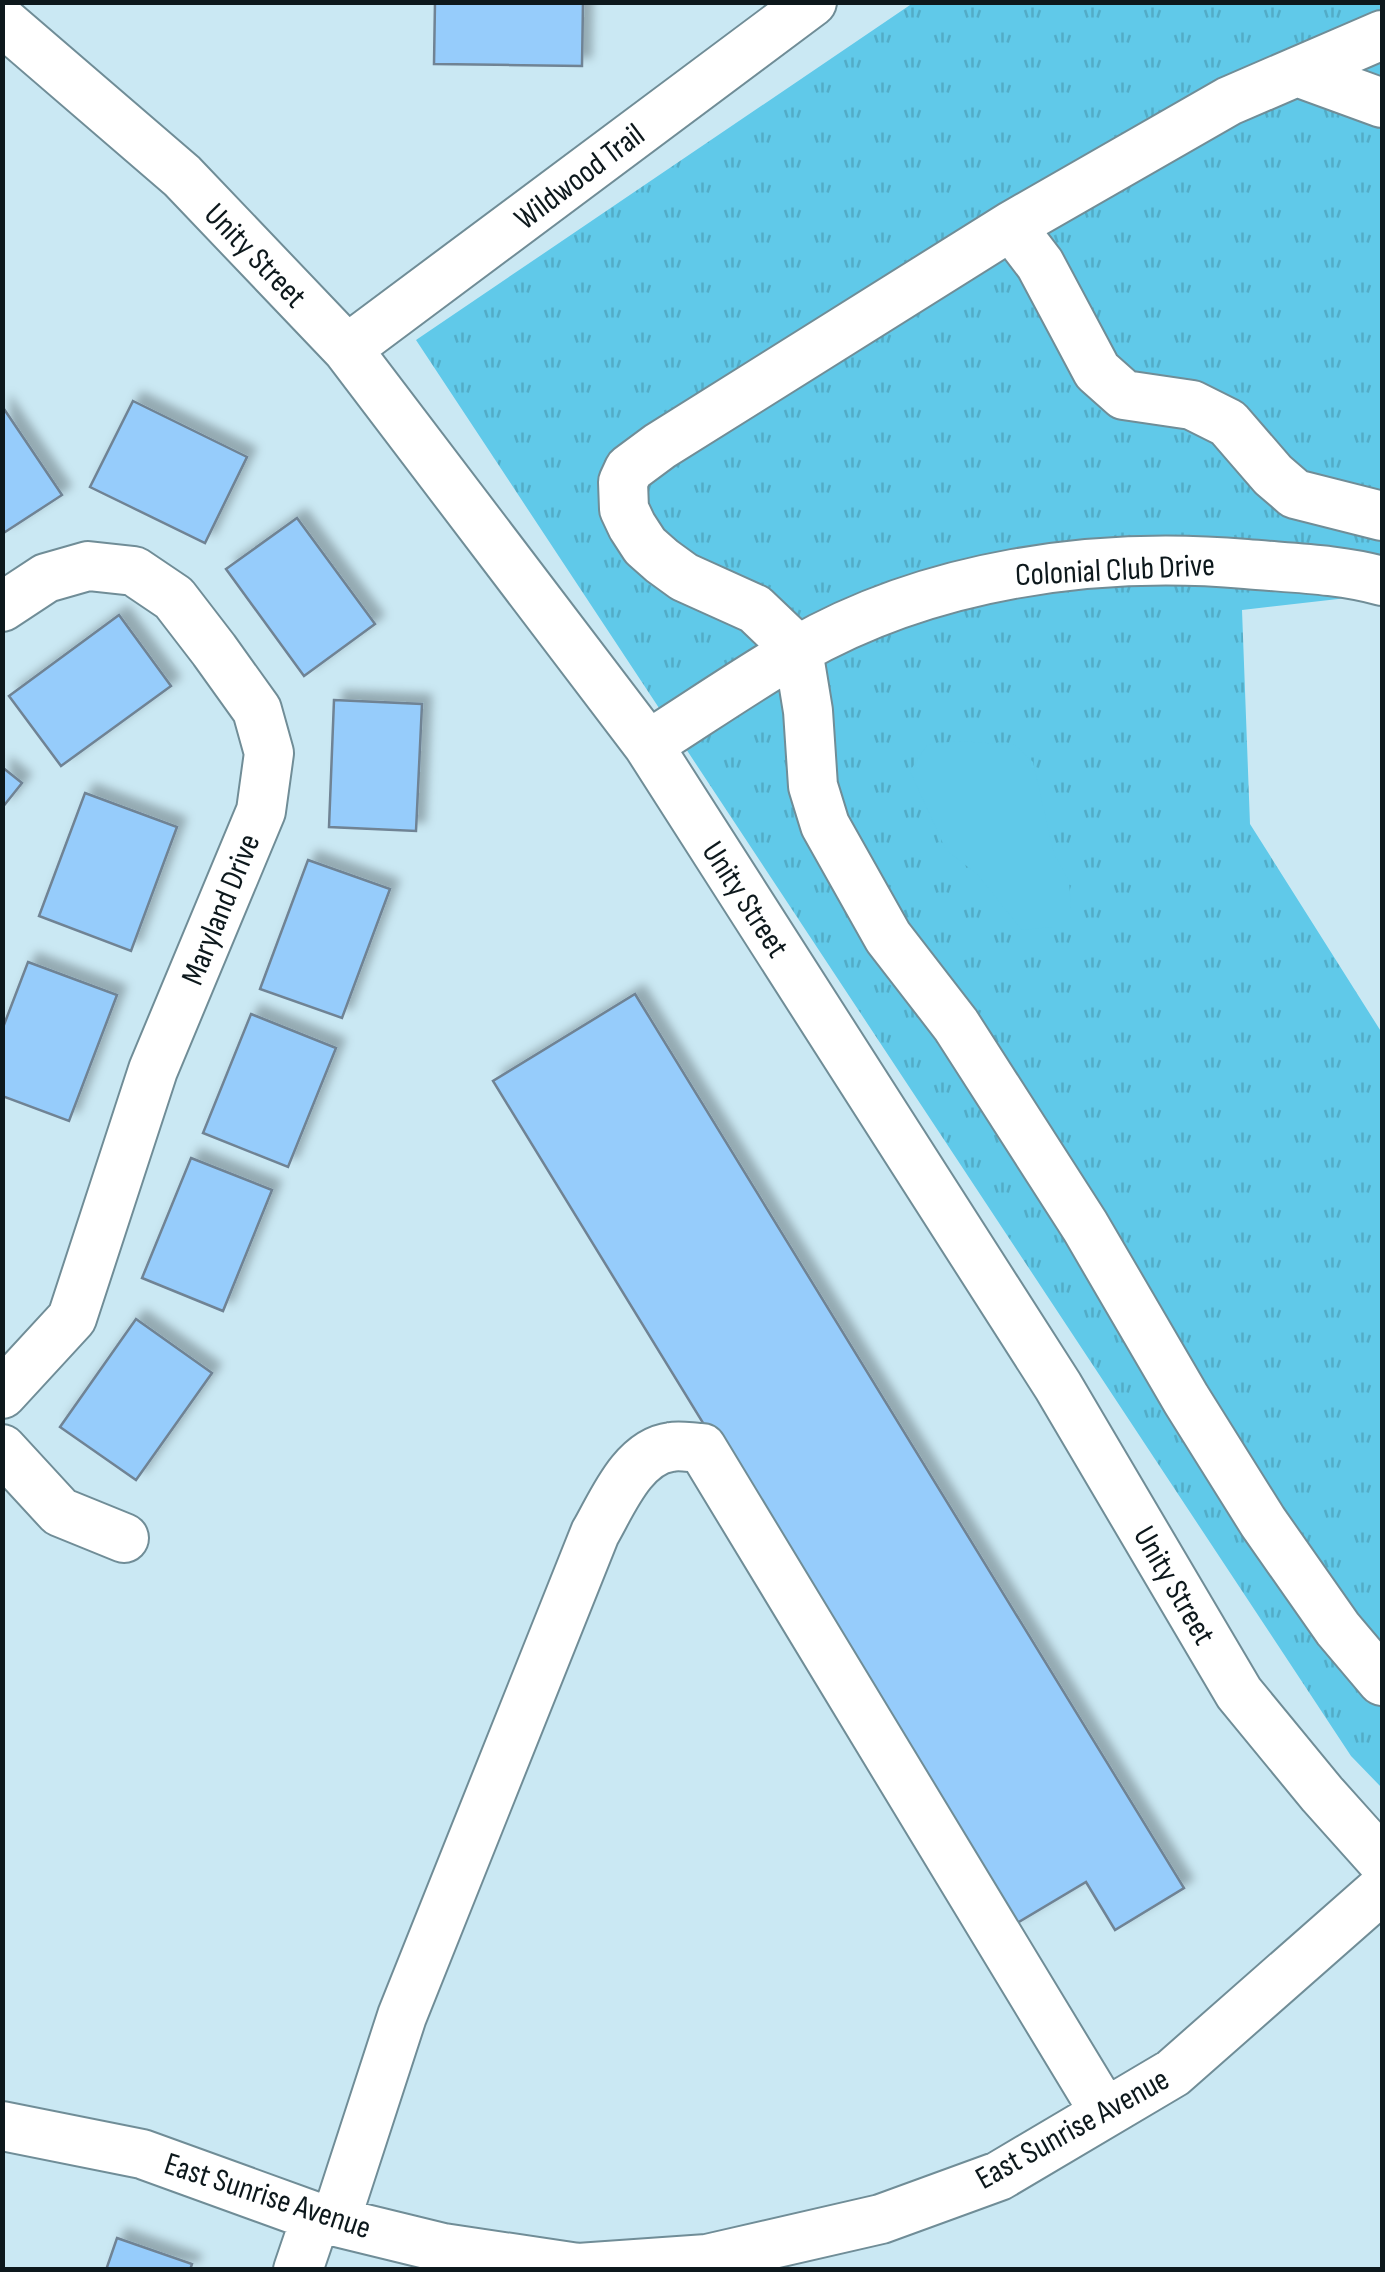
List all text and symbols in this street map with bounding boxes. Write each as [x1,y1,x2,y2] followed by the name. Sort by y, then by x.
[507,116,653,239] street label: Wildwood Trail
[196,196,314,316] street label: Unity Street
[1014,546,1216,595] street label: Colonial Club Drive
[173,828,269,991] street label: Maryland Drive
[693,835,797,965] street label: Unity Street
[1124,1520,1223,1652] street label: Unity Street
[969,2060,1176,2198] street label: East Sunrise Avenue
[159,2145,376,2248] street label: East Sunrise Avenue

